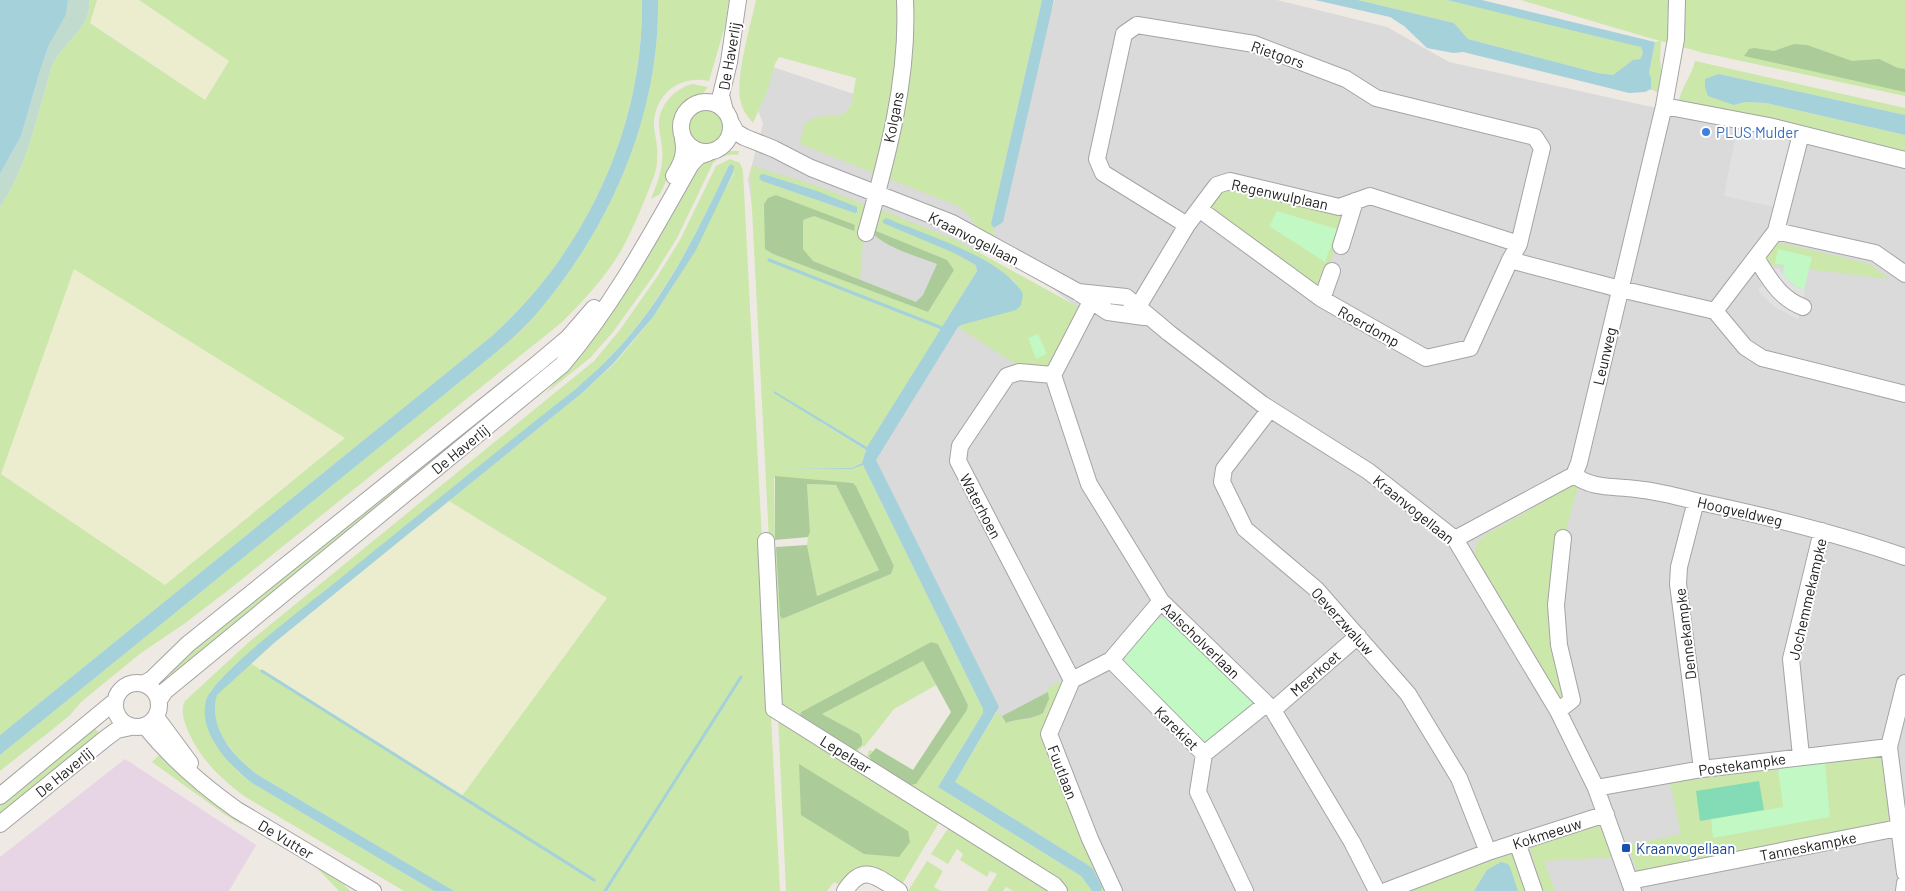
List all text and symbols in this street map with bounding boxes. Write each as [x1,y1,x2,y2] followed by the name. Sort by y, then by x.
[714,20,744,92] street label: De Haverlij
[1249,37,1307,71] street label: Rietgors
[879,90,907,144] street label: Kolgans
[1716,123,1799,141] place label: PLUS Mulder
[1700,126,1712,138] marker: PLUS Mulder
[1230,175,1330,213] street label: Regenwulplaan
[926,207,1022,269] street label: Kraanvogellaan
[1335,302,1403,350] street label: Roerdomp
[1589,325,1619,387] street label: Leunweg
[428,420,492,478] street label: De Haverlij
[956,470,1006,542] street label: Waterhoen
[1370,471,1458,547] street label: Kraanvogellaan
[1695,492,1785,530] street label: Hoogveldweg
[1784,536,1830,662] street label: Jochemmekampke
[1308,583,1378,659] street label: Oeverzwaluw
[1670,587,1700,681] street label: Dennekampke
[1158,598,1244,682] street label: Aalscholverlaan
[1286,646,1344,700] street label: Meerkoet
[1151,702,1203,754] street label: Karekiet
[817,731,875,777] street label: Lepelaar
[1044,742,1082,802] street label: Fuutlaan
[32,743,96,801] street label: De Haverlij
[1697,749,1787,779] street label: Postekampke
[1510,813,1584,853] street label: Kokmeeuw
[255,816,317,863] street label: De Vutter
[1758,828,1858,864] street label: Tanneskampke
[1636,839,1735,857] place label: Kraanvogellaan
[1620,842,1632,854] marker: Kraanvogellaan

